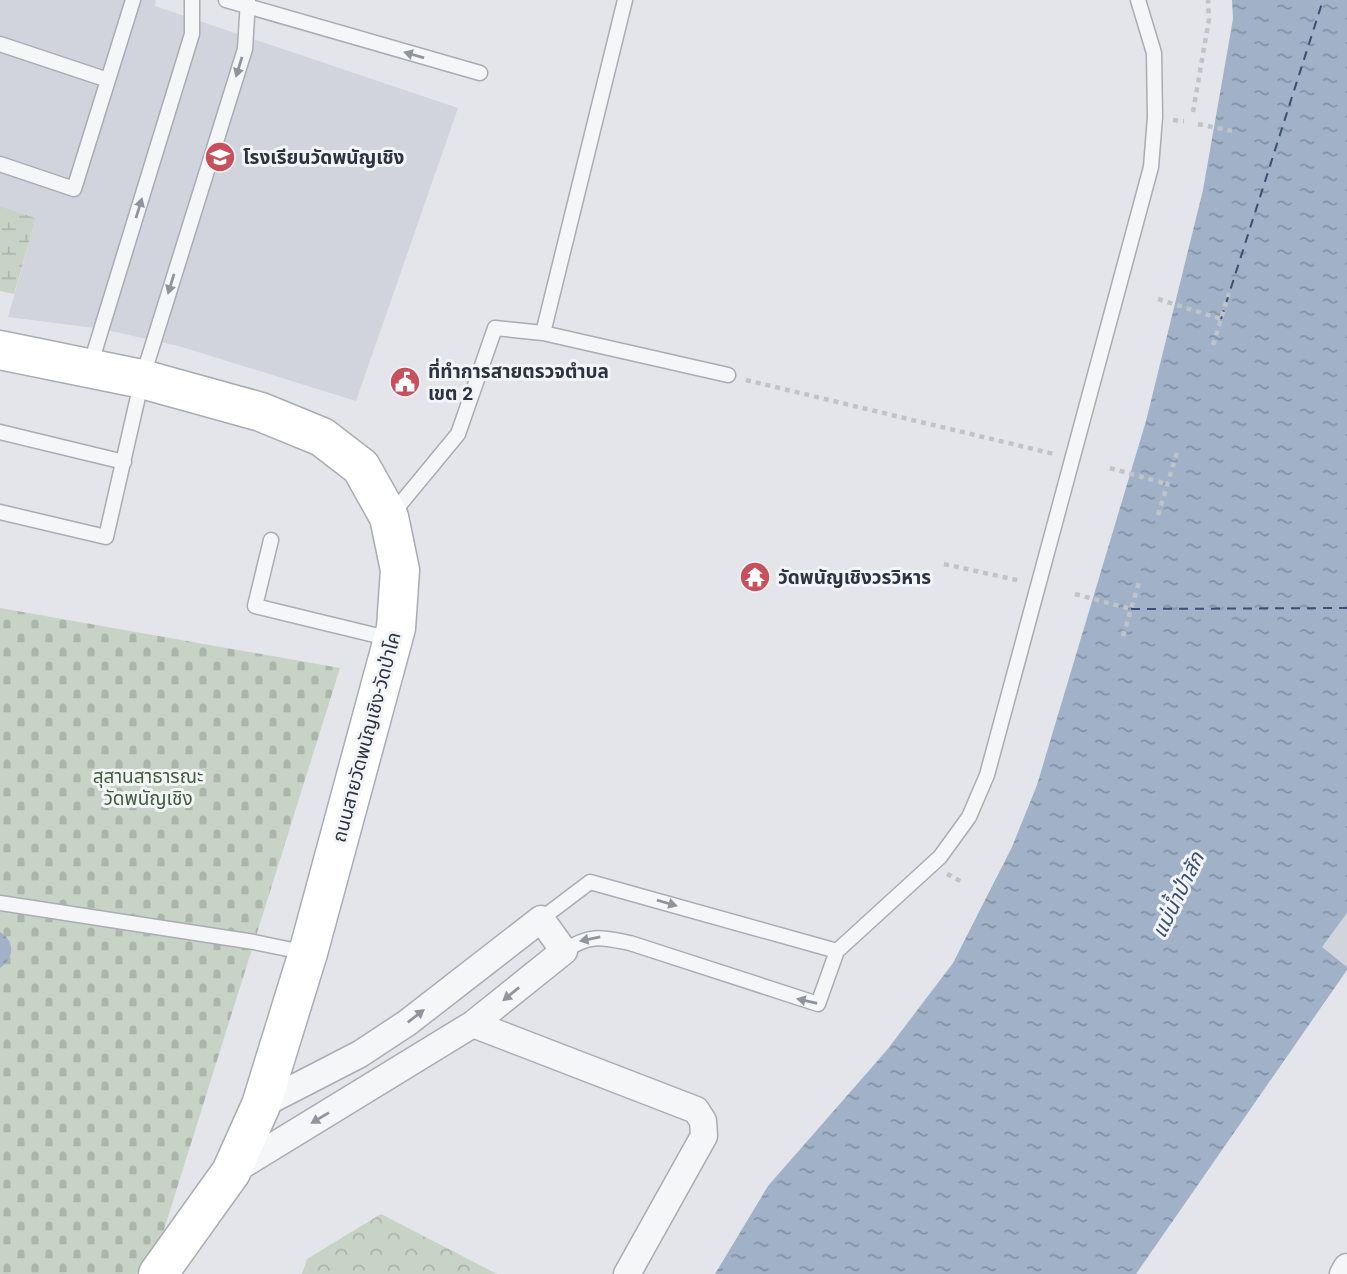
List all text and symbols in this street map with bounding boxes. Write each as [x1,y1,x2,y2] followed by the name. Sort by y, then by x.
[403,49,424,59] one-way arrow
[234,57,244,78] one-way arrow
[203,140,237,174] school or university icon: โรงเรียนวัดพนัญเชิง
[243,146,405,169] place label: โรงเรียนวัดพนัญเชิง
[134,197,144,218] one-way arrow
[166,274,176,295] one-way arrow
[428,358,609,405] place label: ที่ทำการสายตรวจตำบล เขต 2
[388,365,422,399] public building icon: ที่ทำการสายตรวจตำบล เขต 2
[738,560,772,594] temple icon: วัดพนัญเชิงวรวิหาร
[778,566,931,589] place label: วัดพนัญเชิงวรวิหาร
[327,630,406,845] street label: ถนนสายวัดพนัญเชิง-วัดป่าโค
[93,765,203,810] park label: สุสานสาธารณะ วัดพนัญเชิง
[1144,846,1210,942] water label: แม่น้ำป่าสัก
[657,899,678,909] one-way arrow
[579,934,601,945] one-way arrow
[502,986,519,1001] one-way arrow
[796,995,818,1006] one-way arrow
[407,1009,425,1023] one-way arrow
[311,1112,330,1125] one-way arrow

